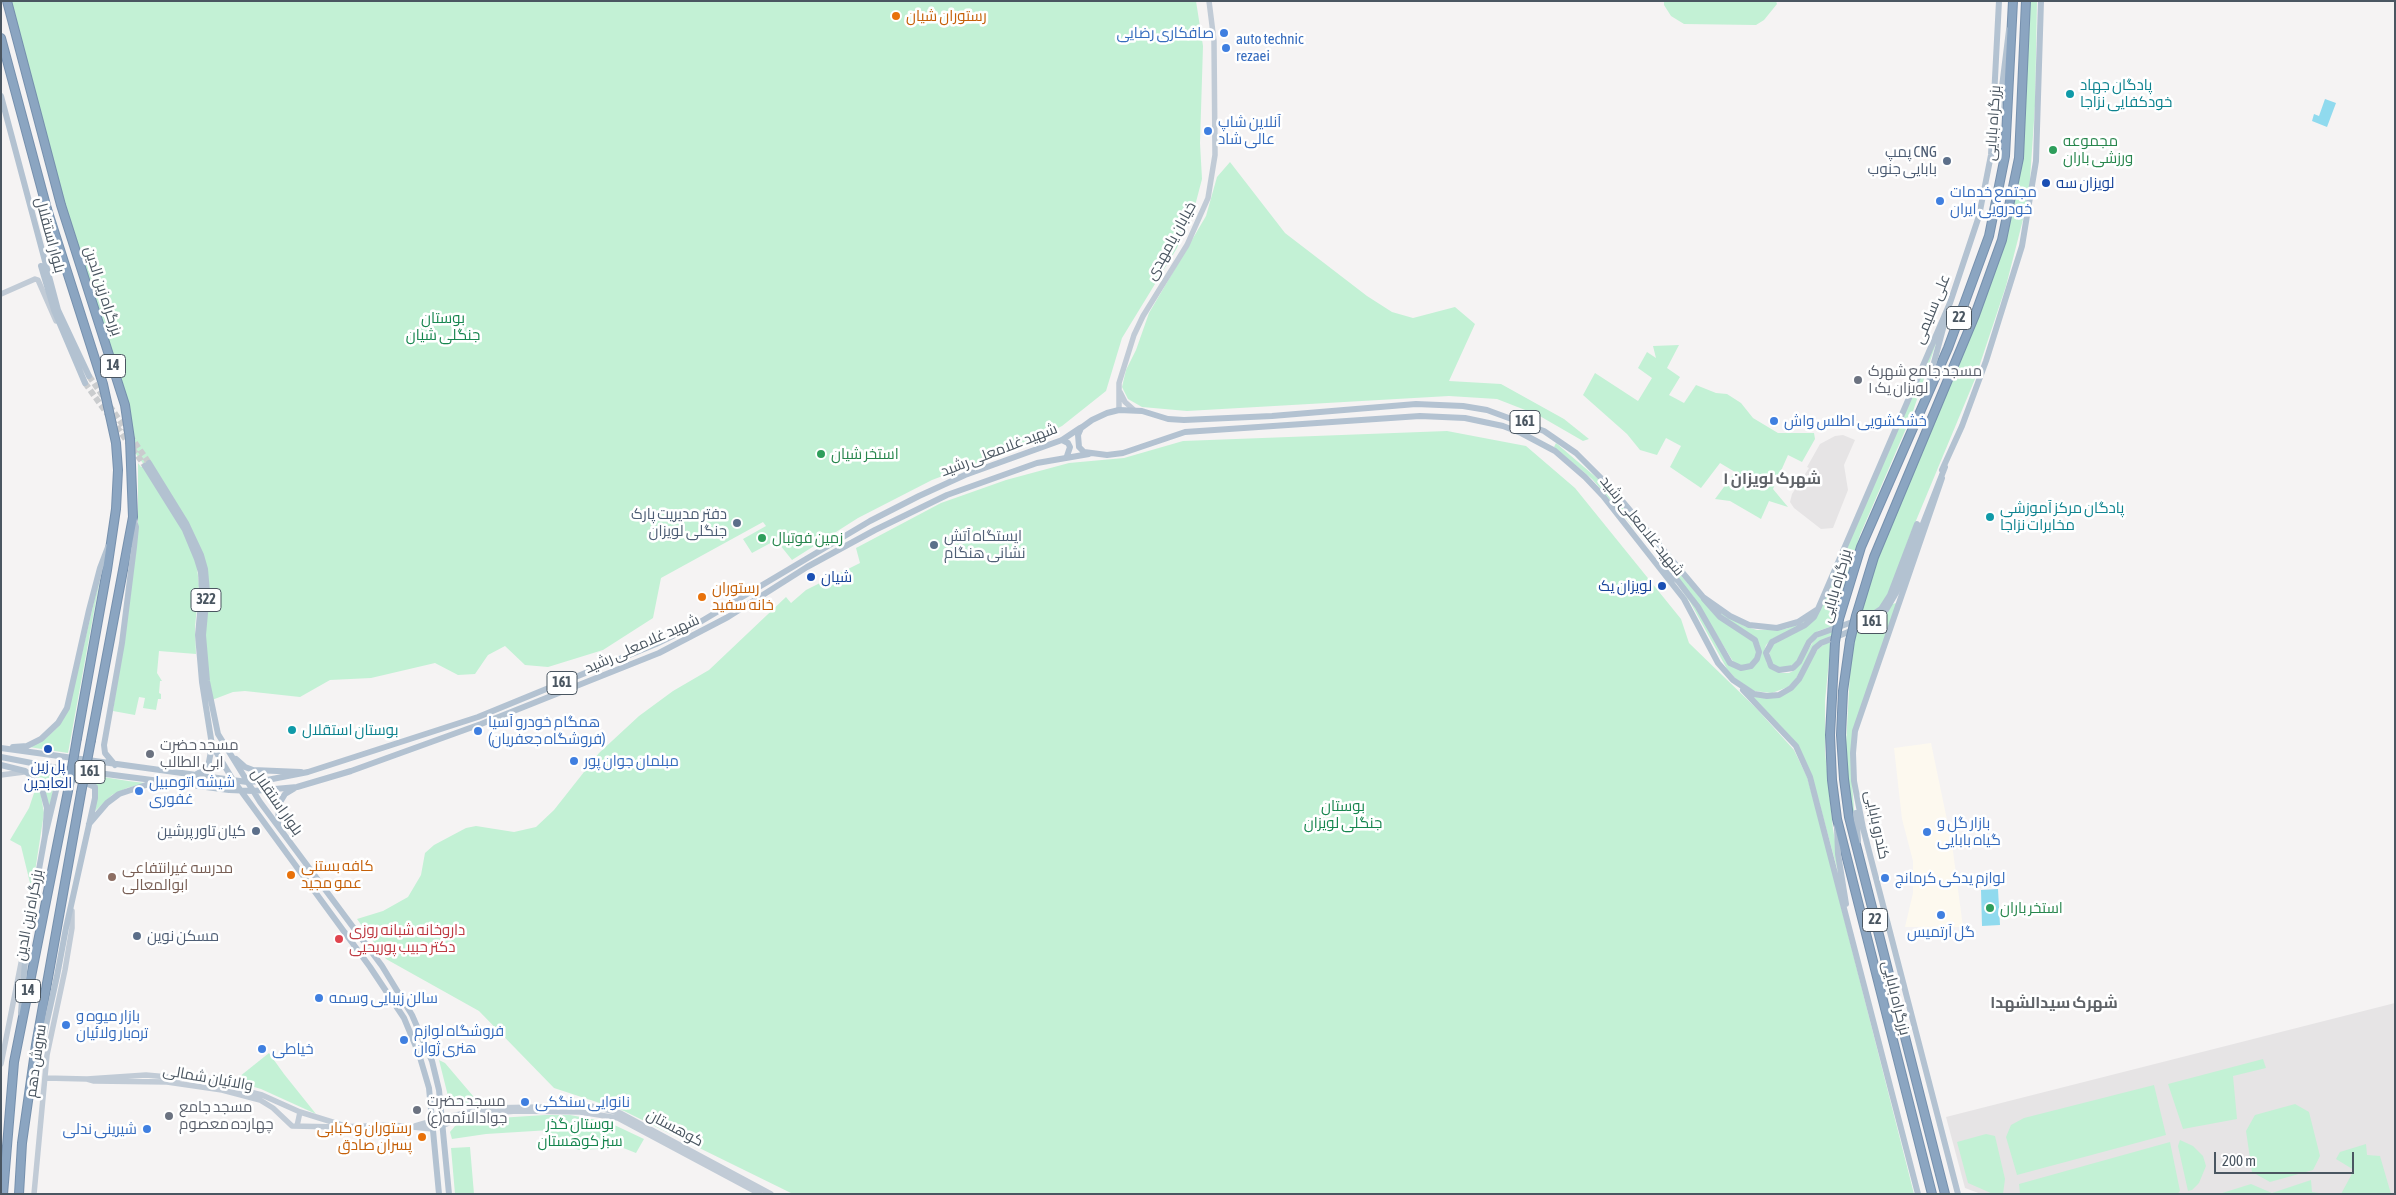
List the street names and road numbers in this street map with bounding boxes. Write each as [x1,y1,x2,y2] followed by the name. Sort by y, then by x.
[1981,84,2005,162] street label: بزرگراه بابایی
[31,195,69,275] street label: بلوار استقلال
[1142,199,1200,283] street label: خیابان یامهدی
[80,244,126,338] street label: بزرگراه زین الدین
[1910,272,1954,346] street label: علی سلیمی
[1946,306,1972,330] road number: 22
[100,354,126,378] road number: 14
[1510,411,1540,434] road number: 161
[938,419,1060,481] street label: شهید غلامعلی رشید
[1596,472,1688,580] street label: شهید غلامعلی رشید
[1817,547,1855,625] street label: بزرگراه بابایی
[191,588,221,612] road number: 322
[1857,610,1887,634] road number: 161
[582,611,702,677] street label: شهید غلامعلی رشید
[547,671,577,694] road number: 161
[75,760,105,784] road number: 161
[247,765,307,839] street label: بلوار استقلال
[1861,789,1893,861] street label: کندرو بابایی
[11,868,47,962] street label: بزرگراه زین الدین
[1862,908,1888,932] road number: 22
[1878,959,1914,1037] street label: بزرگراه بابایی
[15,979,40,1002] road number: 14
[22,1023,50,1099] street label: سروش دهم
[162,1061,254,1095] street label: والائیان شمالی
[644,1106,706,1150] street label: کوهستان

